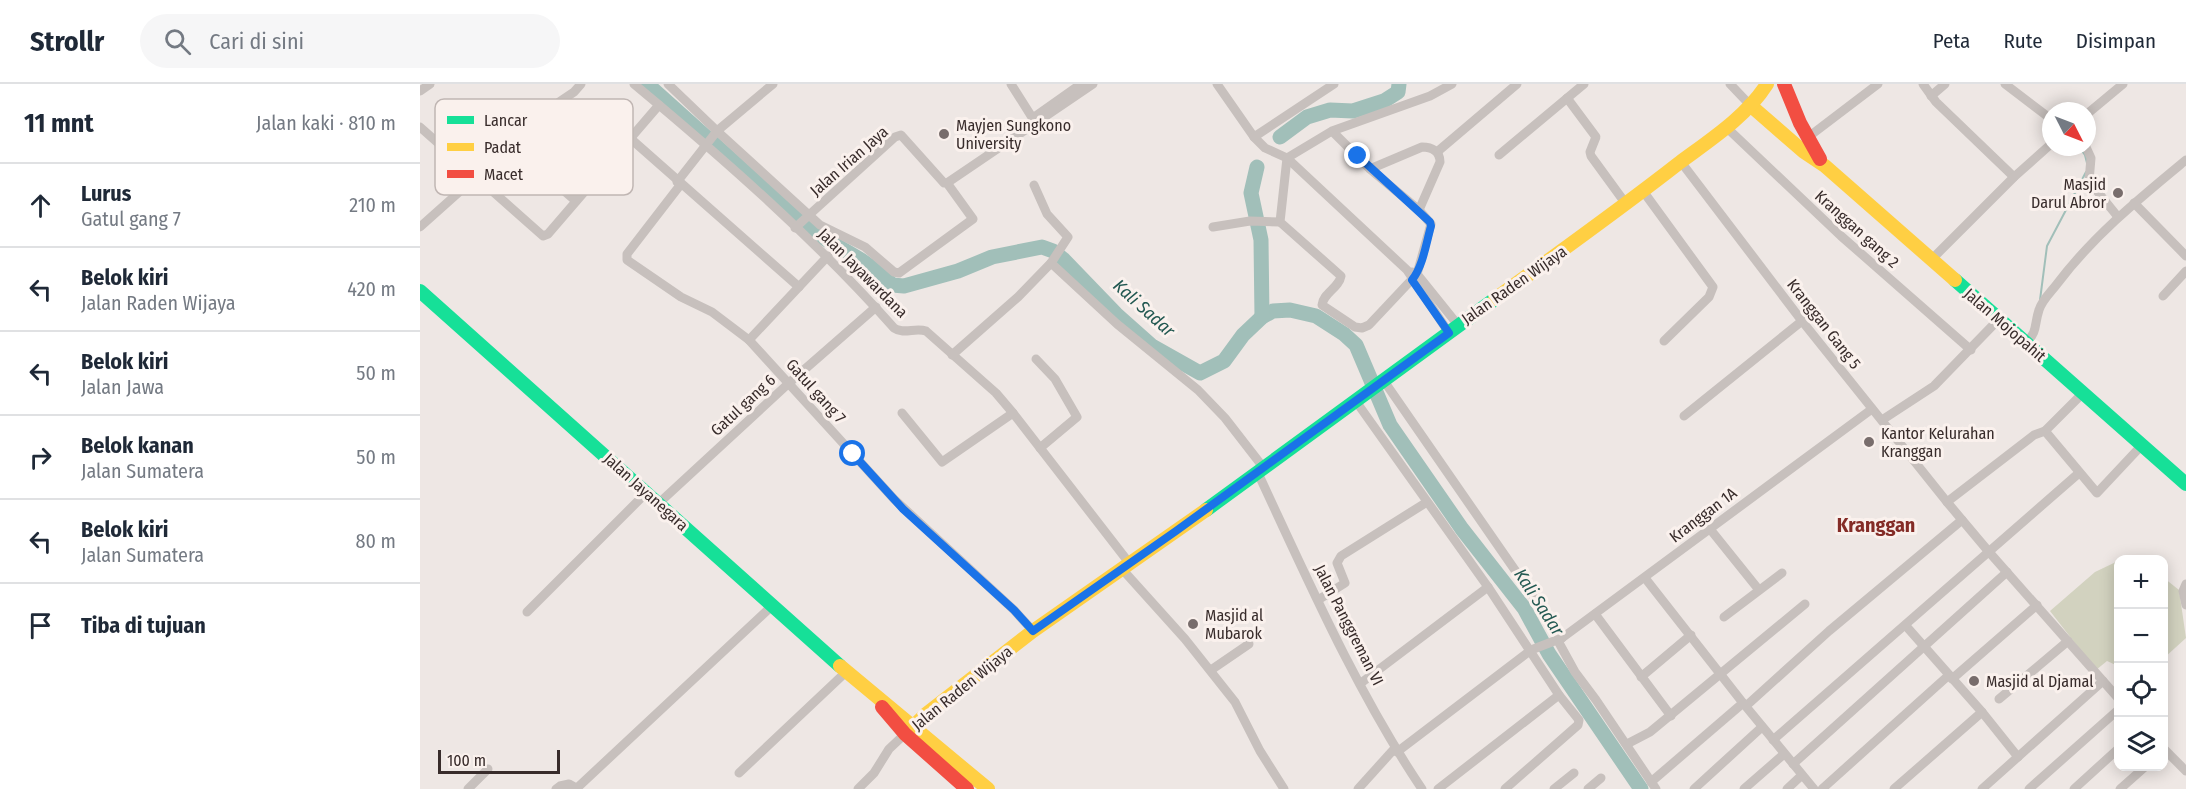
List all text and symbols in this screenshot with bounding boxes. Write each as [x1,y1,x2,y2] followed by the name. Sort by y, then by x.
[140,14,560,68] search box
[30,25,104,58] text: Strollr
[161,25,194,58] icon: search
[209,28,304,55] text: Cari di sini
[1933,28,1970,54] text: Peta
[2003,28,2043,54] text: Rute
[2076,28,2156,54] text: Disimpan
[435,99,633,195] legend
[2042,102,2096,156] north arrow
[24,108,94,139] text: 11 mnt
[256,111,396,135] text: Jalan kaki · 810 m
[484,111,528,130] text: Lancar
[956,116,1071,153] place label: Mayjen Sungkono University
[806,122,892,200] street label: Jalan Irian Jaya
[937,127,951,141] marker: Mayjen Sungkono University
[484,138,522,157] text: Padat
[1344,142,1370,168] route end
[484,165,524,184] text: Macet
[2031,175,2106,212] place label: Masjid Darul Abror
[81,180,131,207] text: Lurus
[1811,186,1903,272] street label: Kranggan gang 2
[2111,186,2125,200] marker: Masjid Darul Abror
[24,189,57,222] icon: ahead
[349,193,396,217] text: 210 m
[81,207,181,231] text: Gatul gang 7
[814,224,912,322] street label: Jalan Jayawardana
[1458,242,1570,328] street label: Jalan Raden Wijaya
[81,264,169,291] text: Belok kiri
[24,273,57,306] icon: left
[1109,275,1180,342] water label: Kali Sadar
[1783,275,1865,373] street label: Kranggan Gang 5
[347,277,396,301] text: 420 m
[1960,284,2050,366] street label: Jalan Mojopahit
[81,291,236,315] text: Jalan Raden Wijaya
[81,348,169,375] text: Belok kiri
[782,355,850,427] street label: Gatul gang 7
[24,357,57,390] icon: left
[356,361,396,385] text: 50 m
[707,370,779,440] street label: Gatul gang 6
[81,375,164,399] text: Jalan Jawa
[1881,424,1995,461] place label: Kantor Kelurahan Kranggan
[81,432,194,459] text: Belok kanan
[1862,435,1876,449] marker: Kantor Kelurahan Kranggan
[839,440,865,466] route start
[24,441,57,474] icon: right
[356,445,396,469] text: 50 m
[600,449,692,535] street label: Jalan Jayanegara
[81,459,204,483] text: Jalan Sumatera
[1666,483,1741,546] street label: Kranggan 1A
[1837,513,1915,537] district label: Kranggan
[81,516,169,543] text: Belok kiri
[24,525,57,558] icon: left
[356,529,396,553] text: 80 m
[81,543,204,567] text: Jalan Sumatera
[2114,555,2168,771] map controls
[2114,555,2168,609] button: +
[1310,562,1388,688] street label: Jalan Panggreman VI
[1509,564,1569,640] water label: Kali Sadar
[1205,606,1263,643] place label: Masjid al Mubarok
[24,609,57,642] icon: arrive
[2114,609,2168,663] button: −
[81,612,206,639] text: Tiba di tujuan
[1186,617,1200,631] marker: Masjid al Mubarok
[908,642,1016,734] street label: Jalan Raden Wijaya
[2114,663,2168,717] button: locate
[1986,672,2093,691] place label: Masjid al Djamal
[1967,674,1981,688] marker: Masjid al Djamal
[2114,717,2168,771] button: layers
[438,747,560,774] scale bar
[447,751,486,770] text: 100 m

